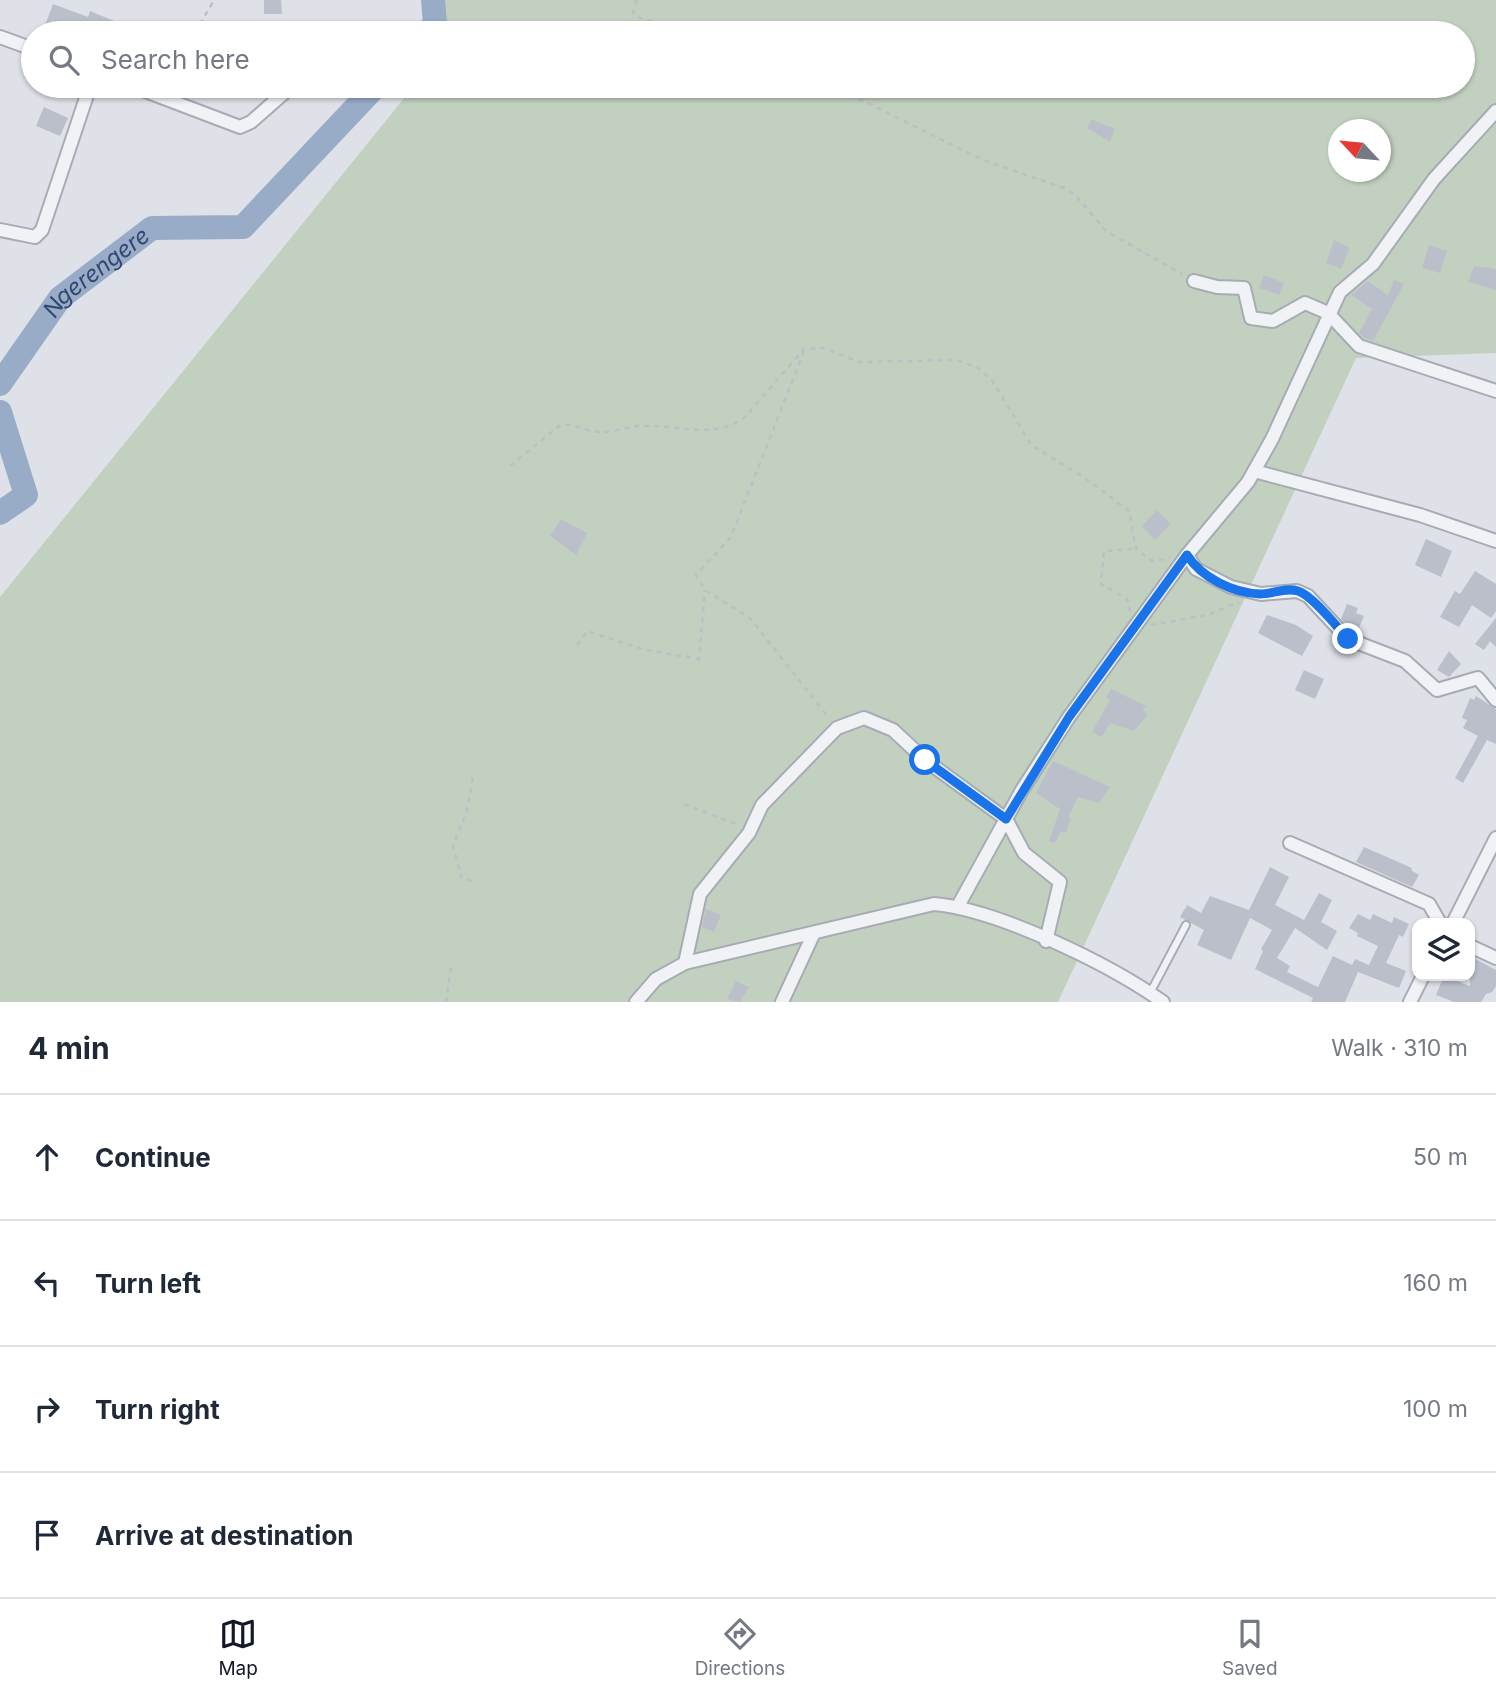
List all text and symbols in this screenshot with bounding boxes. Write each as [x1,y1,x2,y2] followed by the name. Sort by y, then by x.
[21,21,1475,98] search box
[45,41,83,79] icon: search
[101,44,250,75] text: Search here
[1328,119,1391,182] north arrow
[37,221,155,323] water label: Ngerengere
[1332,623,1363,654] route end
[909,744,940,775] route start
[1412,918,1475,981] map controls
[1412,918,1475,981] button: layers
[28,1030,110,1066] text: 4 min
[1331,1034,1468,1062] text: Walk · 310 m
[28,1138,66,1176] icon: ahead
[95,1142,211,1173] text: Continue
[1413,1143,1468,1171] text: 50 m
[28,1264,66,1302] icon: left
[95,1268,201,1299] text: Turn left
[1403,1269,1468,1297] text: 160 m
[28,1390,66,1428] icon: right
[95,1394,220,1425] text: Turn right
[1403,1395,1468,1423] text: 100 m
[28,1516,66,1554] icon: arrive
[95,1520,354,1551] text: Arrive at destination
[218,1615,258,1680] tab: Map
[695,1615,785,1680] tab: Directions
[1222,1615,1278,1680] tab: Saved

